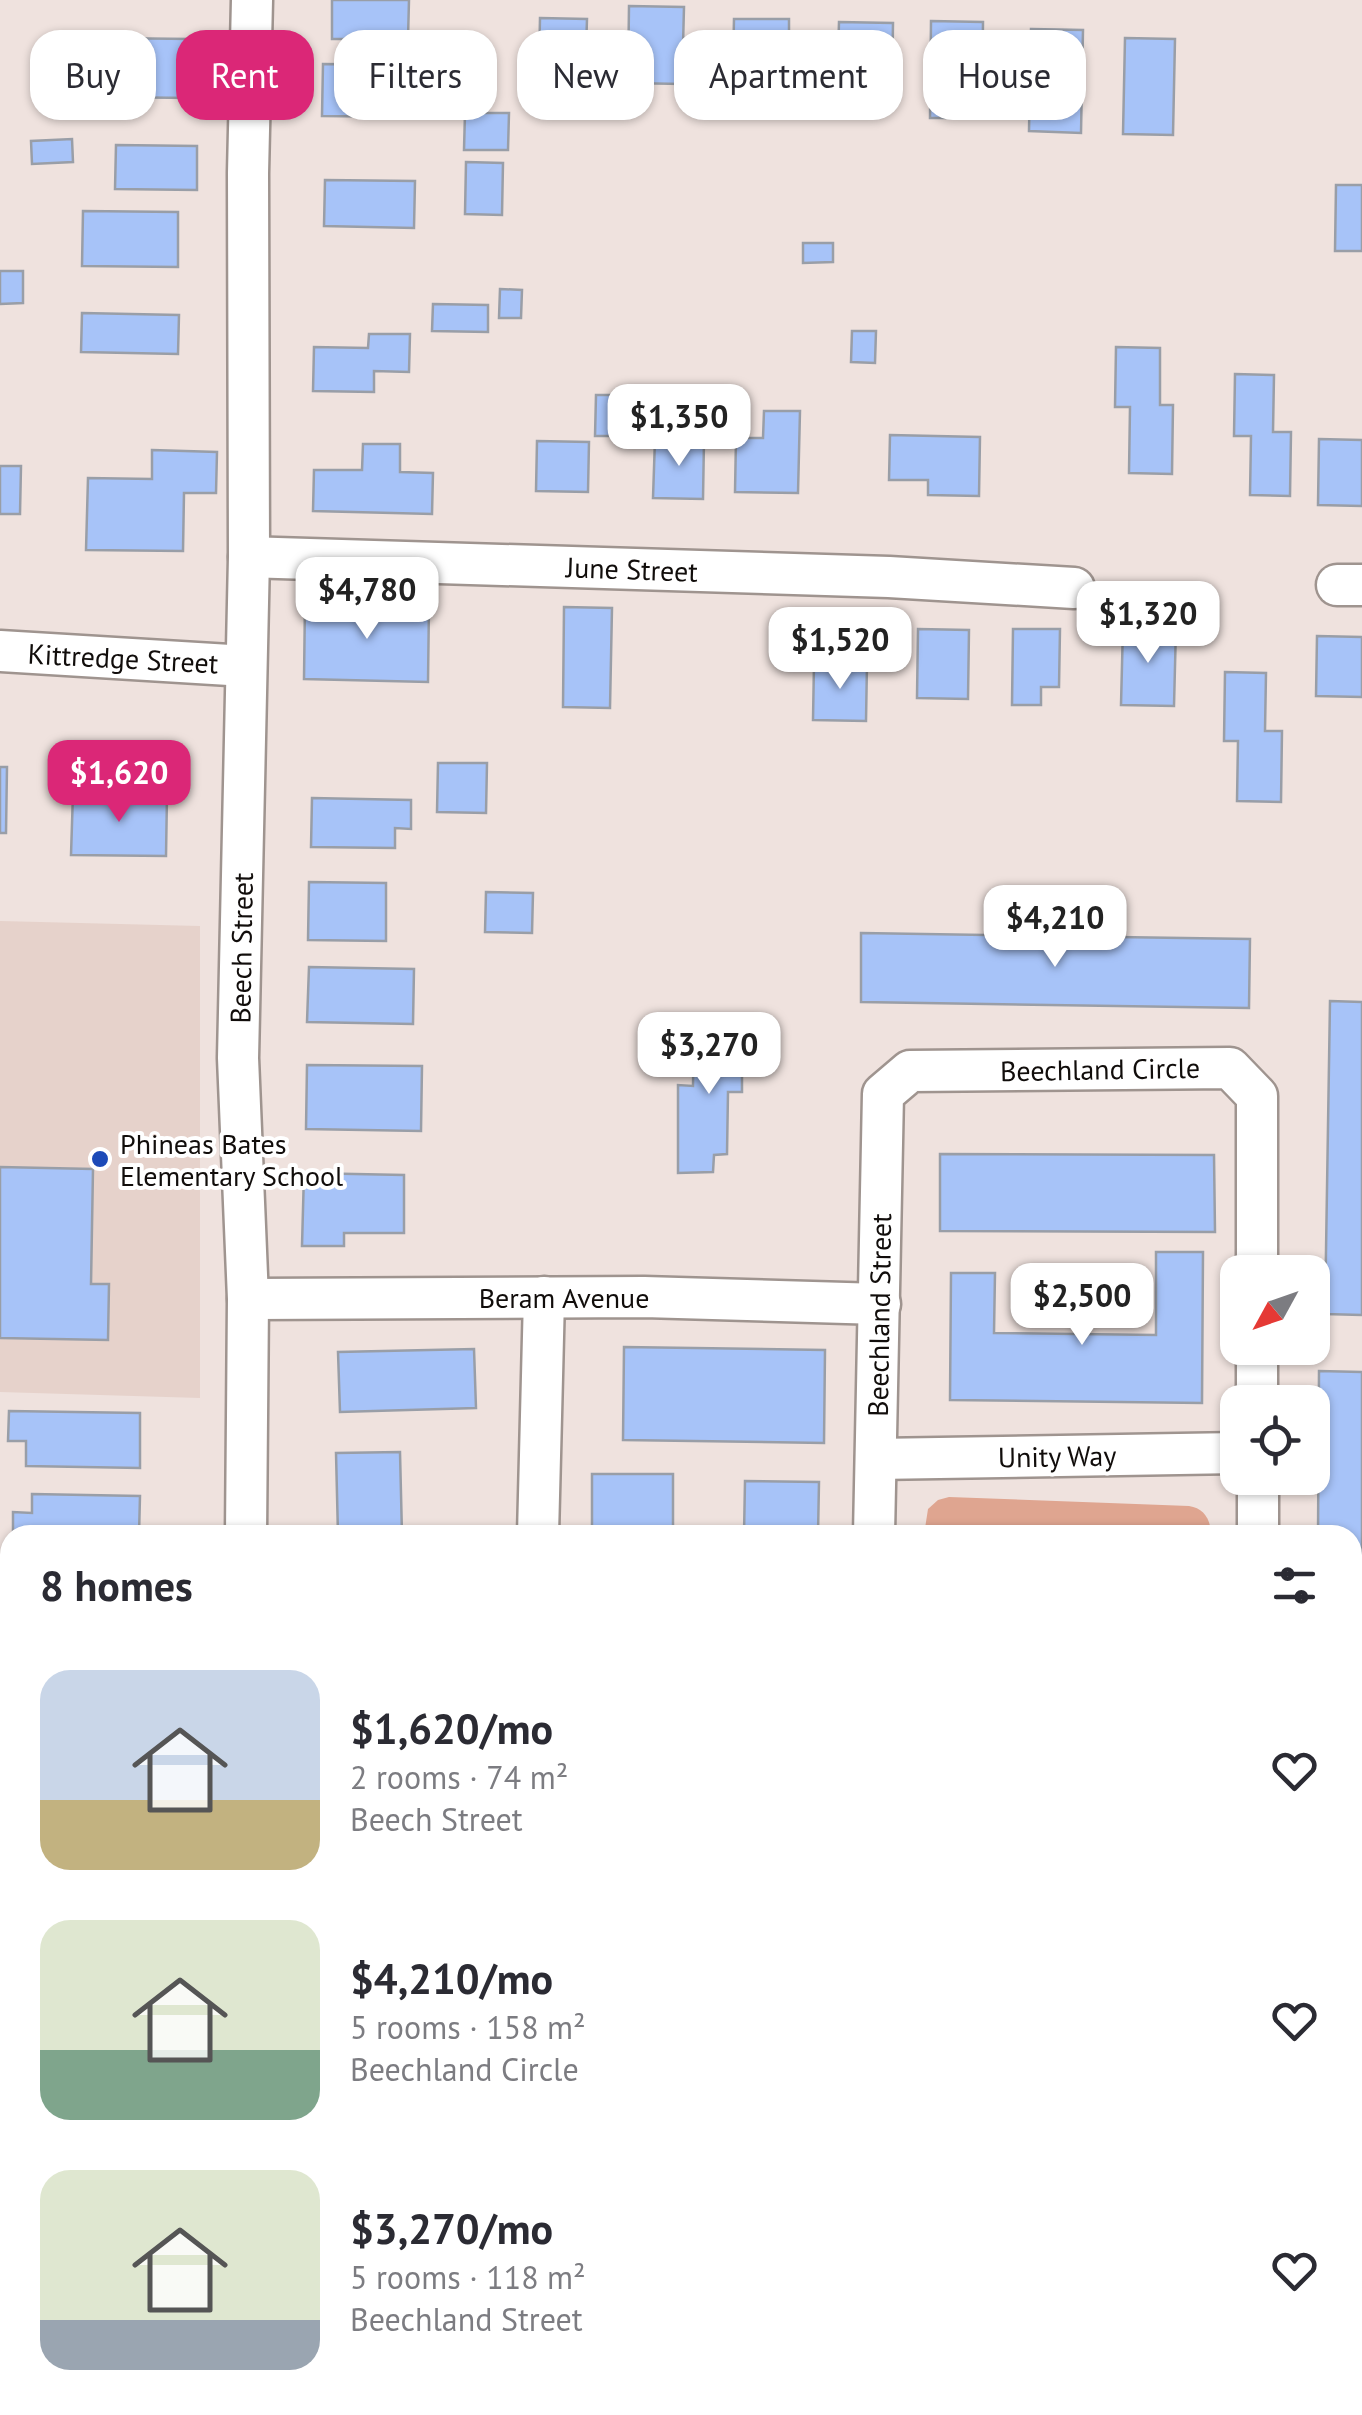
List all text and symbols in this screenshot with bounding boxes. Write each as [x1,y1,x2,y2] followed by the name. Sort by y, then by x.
[30,30,156,120] chip: Buy
[176,30,314,120] chip: Rent
[334,30,497,120] chip: Filters
[517,30,654,120] chip: New
[674,30,903,120] chip: Apartment
[923,30,1086,120] chip: House
[598,384,760,469] pin: $1,350
[630,395,728,437] text: $1,350
[565,548,699,590] street label: June Street
[286,557,448,642] pin: $4,780
[318,568,416,610] text: $4,780
[1067,581,1229,666] pin: $1,320
[1099,592,1197,634] text: $1,320
[759,607,921,692] pin: $1,520
[791,618,889,660] text: $1,520
[27,635,220,681] street label: Kittredge Street
[38,740,200,825] pin: $1,620
[70,751,168,793] text: $1,620
[221,872,261,1024] street label: Beech Street
[974,885,1136,970] pin: $4,210
[1006,896,1104,938] text: $4,210
[628,1012,790,1097] pin: $3,270
[660,1023,758,1065] text: $3,270
[1000,1049,1200,1089] street label: Beechland Circle
[120,1125,343,1194] place label: Phineas Bates Elementary School
[89,1148,111,1170] marker: Phineas Bates Elementary School
[859,1212,899,1417] street label: Beechland Street
[1220,1255,1330,1365] north arrow
[1220,1255,1330,1495] map controls
[1001,1263,1163,1348] pin: $2,500
[1033,1274,1131,1316] text: $2,500
[479,1279,649,1316] street label: Beram Avenue
[1220,1385,1330,1495] button: locate
[997,1436,1117,1476] street label: Unity Way
[40,1558,193,1613] text: 8 homes
[1267,1558,1322,1613] icon: filters
[350,1701,553,1756] text: $1,620/mo
[120,1710,240,1830] icon: home
[1267,1743,1322,1798] icon: heart
[350,1756,568,1798] text: 2 rooms · 74 m²
[350,1798,523,1840] text: Beech Street
[350,1951,553,2006] text: $4,210/mo
[120,1960,240,2080] icon: home
[1267,1993,1322,2048] icon: heart
[350,2006,586,2048] text: 5 rooms · 158 m²
[350,2048,579,2090] text: Beechland Circle
[350,2201,553,2256] text: $3,270/mo
[120,2210,240,2330] icon: home
[1267,2243,1322,2298] icon: heart
[350,2256,586,2298] text: 5 rooms · 118 m²
[350,2298,583,2340] text: Beechland Street

